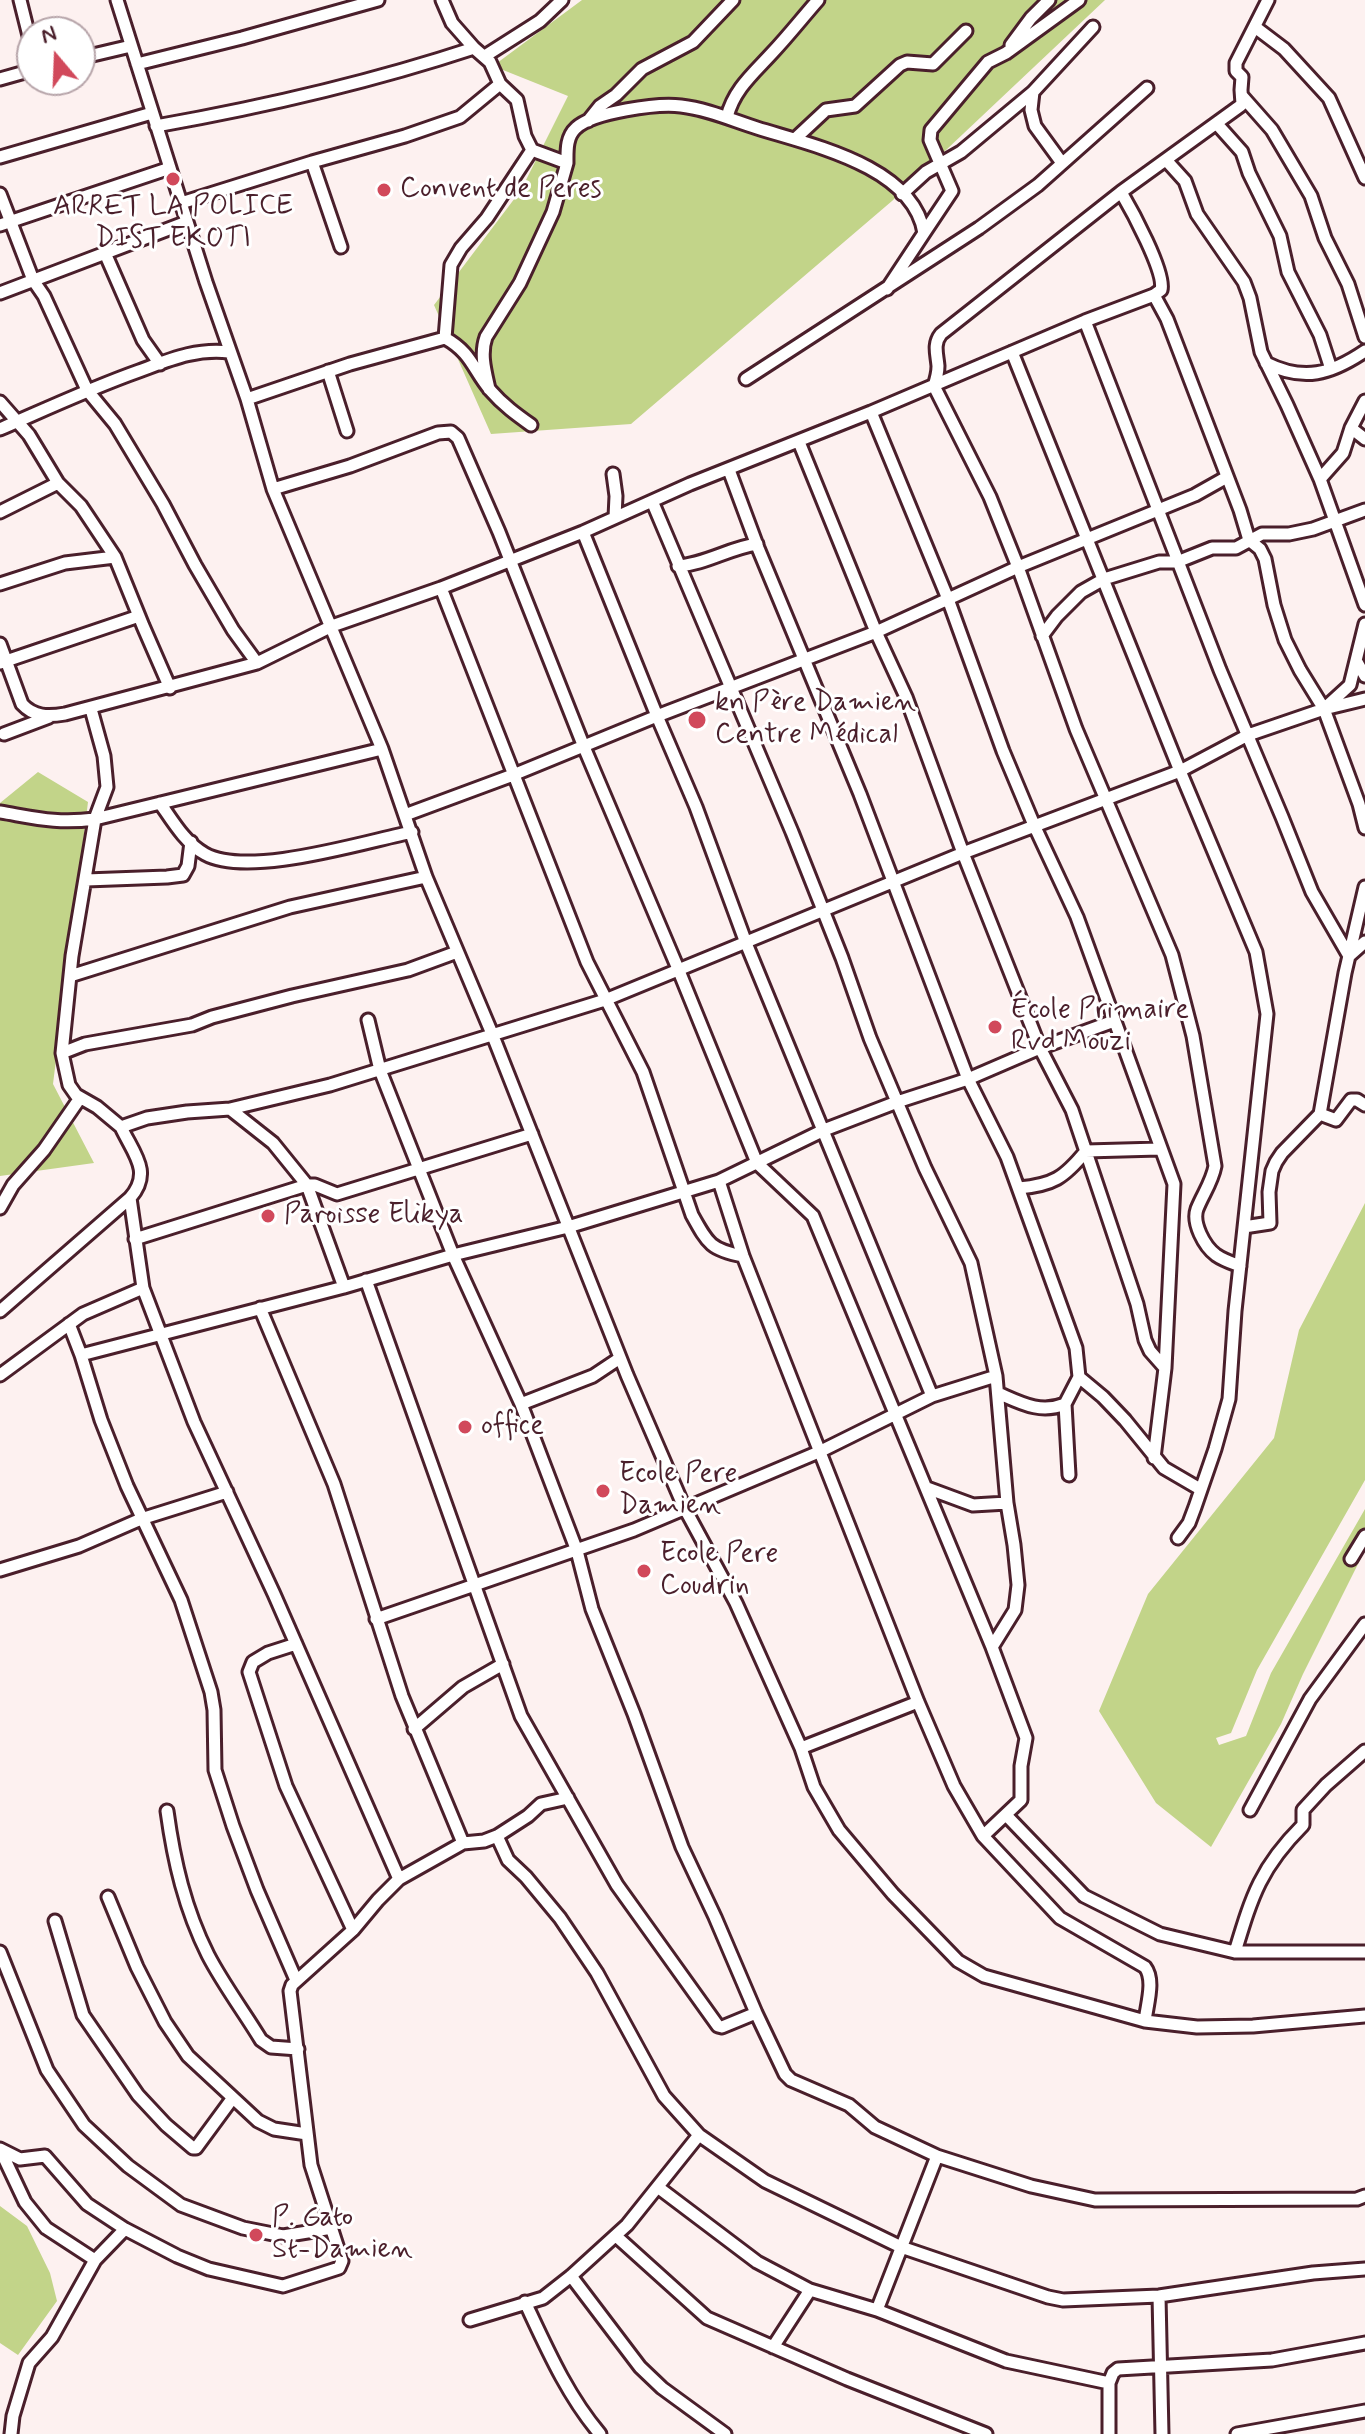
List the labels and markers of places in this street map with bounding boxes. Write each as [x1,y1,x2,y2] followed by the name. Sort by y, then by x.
[164,170,182,188] marker: ARRET LA POLICE DIST EKOTI
[400,173,602,207] place label: Convent de Peres
[375,181,393,199] marker: Convent de Peres
[53,191,293,257] place label: ARRET LA POLICE DIST EKOTI
[715,687,916,753] place label: kn Père Damien Centre Médical
[686,709,708,731] marker: kn Père Damien Centre Médical
[1011,994,1189,1060] place label: École Primaire Rvd Mouzi
[986,1018,1004,1036] marker: École Primaire Rvd Mouzi
[284,1199,463,1233] place label: Paroisse Elikya
[259,1207,277,1225] marker: Paroisse Elikya
[481,1410,544,1444] place label: office
[456,1418,474,1436] marker: office
[619,1458,737,1524] place label: Ecole Pere Damien
[594,1482,612,1500] marker: Ecole Pere Damien
[660,1538,778,1604] place label: Ecole Pere Coudrin
[635,1562,653,1580] marker: Ecole Pere Coudrin
[272,2202,413,2268] place label: P. Gato St-Damien
[247,2226,265,2244] marker: P. Gato St-Damien

